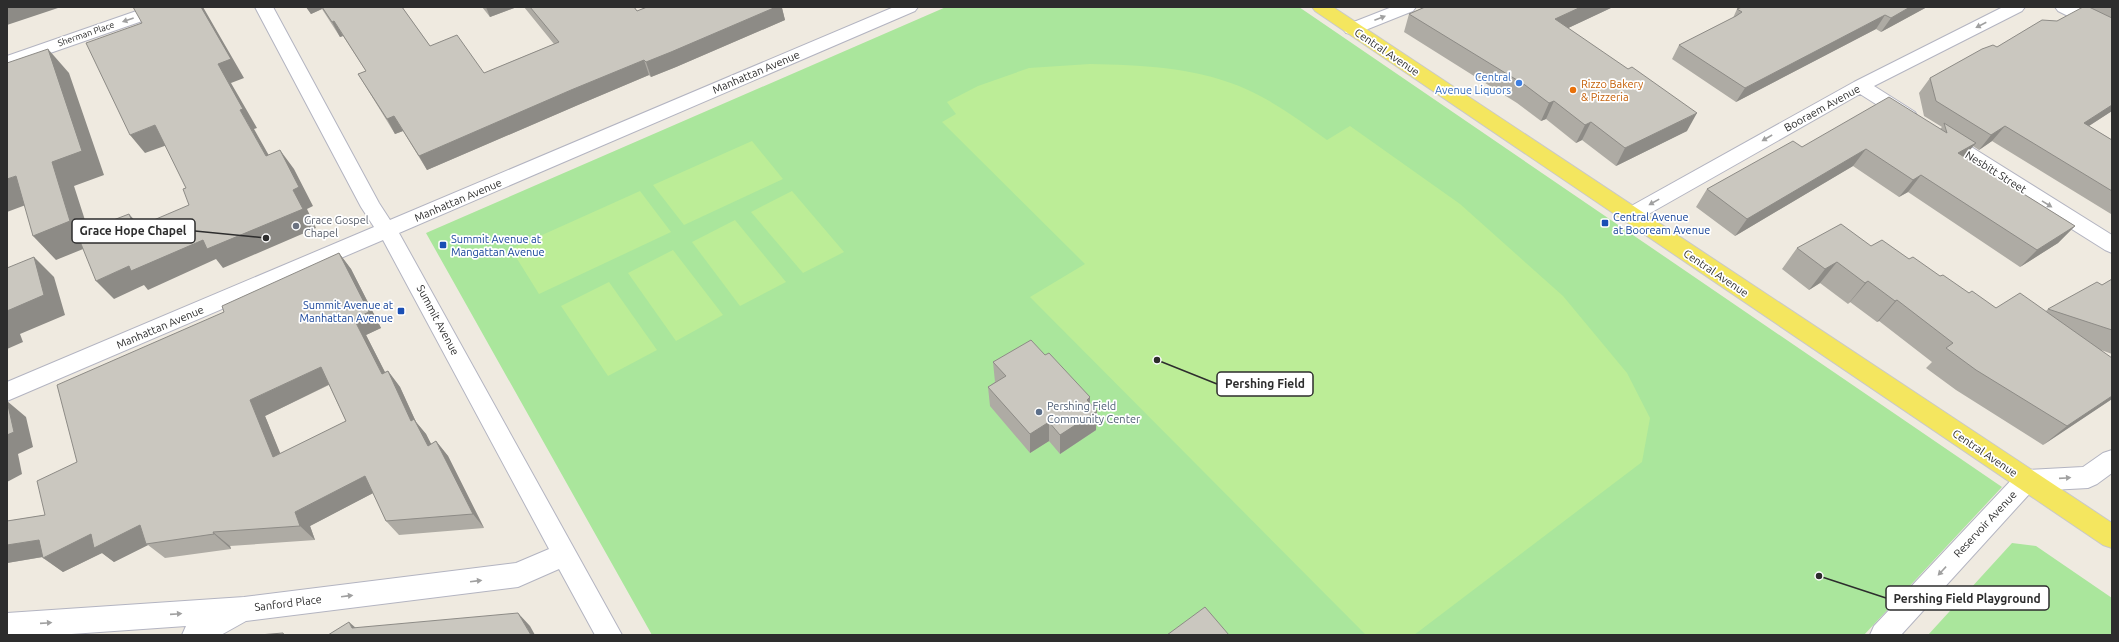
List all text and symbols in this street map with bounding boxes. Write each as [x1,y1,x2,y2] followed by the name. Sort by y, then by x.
[1374,15,1386,21] one-way arrow
[122,17,134,23] one-way arrow
[56,20,116,48] street label: Sherman Place
[1975,21,1987,28] one-way arrow
[1352,26,1422,78] street label: Central Avenue
[711,48,801,96] street label: Manhattan Avenue
[1435,71,1511,96] place label: Central Avenue Liquors
[1514,78,1524,88] marker: Central Avenue Liquors
[1581,78,1644,103] place label: Rizzo Bakery & Pizzeria
[1782,82,1862,134] street label: Booraem Avenue
[1568,85,1578,95] marker: Rizzo Bakery & Pizzeria
[1762,135,1773,142] one-way arrow
[1963,148,2029,196] street label: Nesbitt Street
[413,176,503,224] street label: Manhattan Avenue
[1648,199,1660,206] one-way arrow
[2042,200,2052,208] one-way arrow
[1613,211,1710,236] place label: Central Avenue at Booream Avenue
[304,214,369,239] place label: Grace Gospel Chapel
[1600,218,1610,228] marker: Central Avenue at Booream Avenue
[72,219,195,243] callout: Grace Hope Chapel
[291,221,301,231] marker: Grace Gospel Chapel
[80,224,187,237] text: Grace Hope Chapel
[451,233,545,258] place label: Summit Avenue at Mangattan Avenue
[438,240,448,250] marker: Summit Avenue at Mangattan Avenue
[1681,247,1751,299] street label: Central Avenue
[414,283,462,357] street label: Summit Avenue
[299,299,394,324] place label: Summit Avenue at Manhattan Avenue
[115,303,205,351] street label: Manhattan Avenue
[396,306,406,316] marker: Summit Avenue at Manhattan Avenue
[1217,372,1313,396] callout: Pershing Field
[1225,377,1305,390] text: Pershing Field
[1047,400,1141,425] place label: Pershing Field Community Center
[1034,407,1044,417] marker: Pershing Field Community Center
[1950,427,2020,479] street label: Central Avenue
[2059,475,2071,482] one-way arrow
[1951,488,2019,560] street label: Reservoir Avenue
[1937,566,1947,576] one-way arrow
[470,577,482,584] one-way arrow
[1886,586,2049,610] callout: Pershing Field Playground
[1893,592,2041,605] text: Pershing Field Playground
[254,593,322,613] street label: Sanford Place
[341,593,353,599] one-way arrow
[170,610,182,617] one-way arrow
[40,620,52,627] one-way arrow

